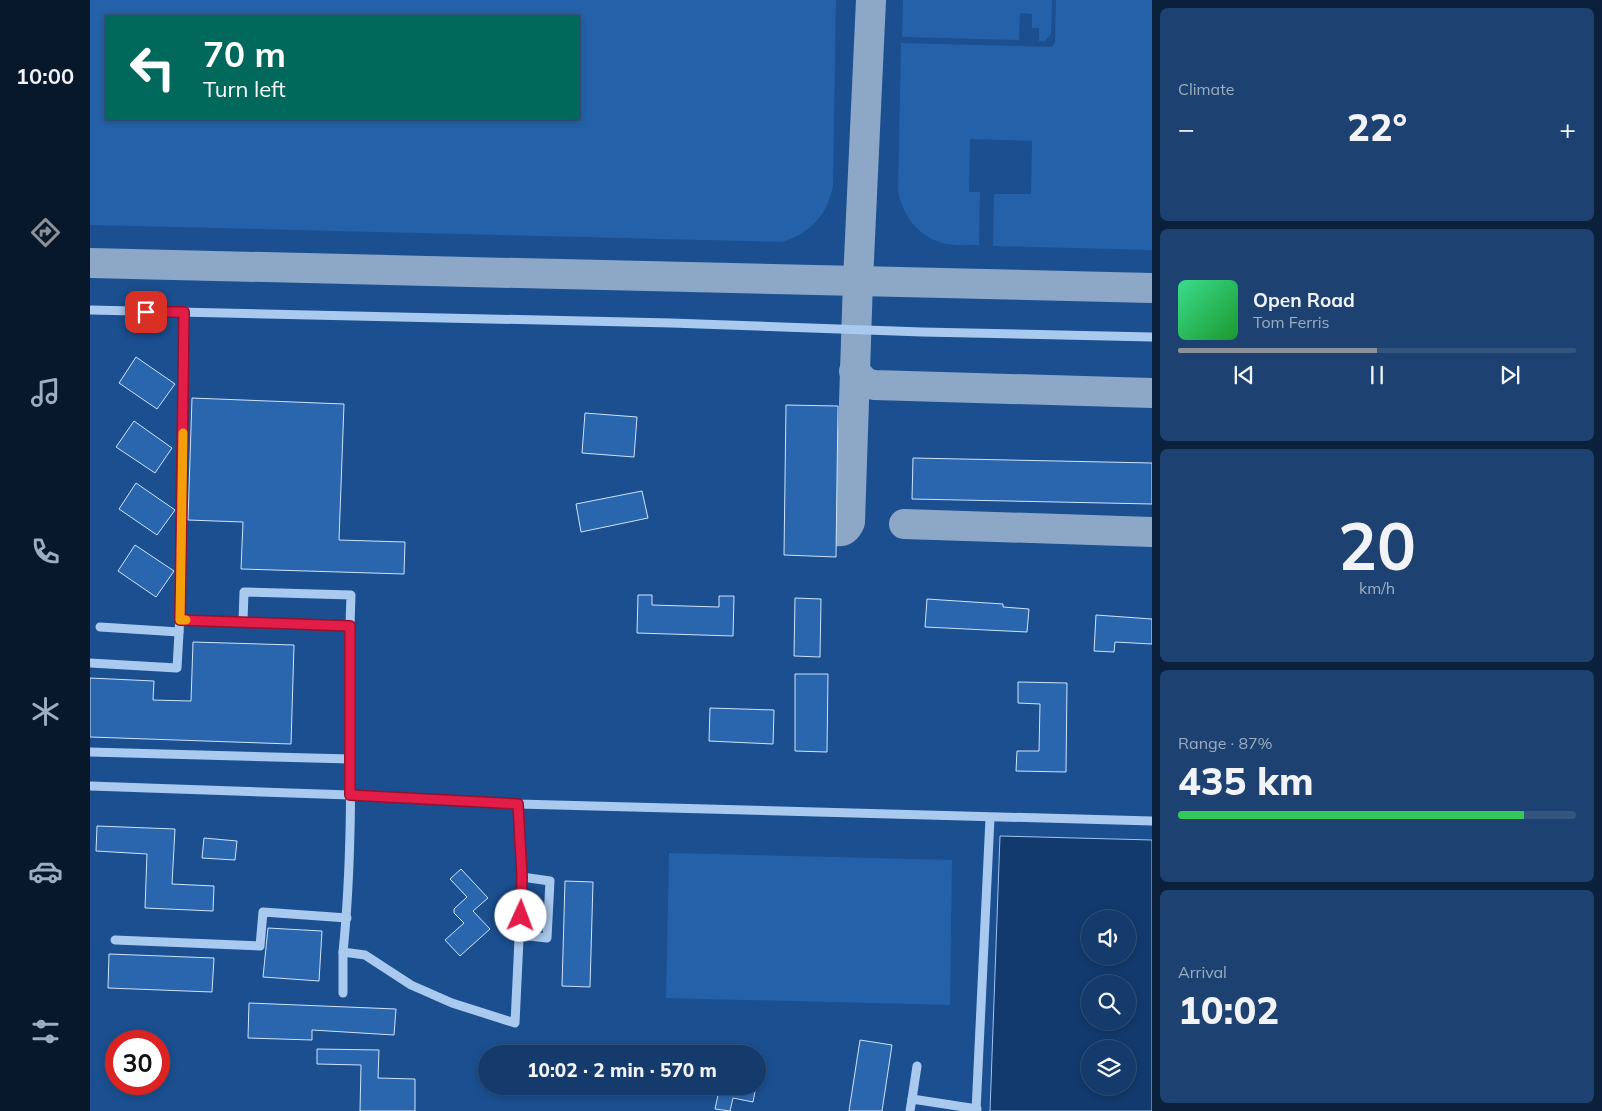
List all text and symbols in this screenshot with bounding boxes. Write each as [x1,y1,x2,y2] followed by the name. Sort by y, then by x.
[203,32,286,76] text: 70 m
[120,35,185,100] icon: left
[16,62,74,90] text: 10:00
[203,75,286,103] text: Turn left
[1178,79,1234,99] text: Climate
[1347,103,1407,151] text: 22°
[1178,111,1195,146] text: −
[1559,111,1576,146] text: +
[28,215,63,250] icon: directions
[1253,288,1355,312] text: Open Road
[125,291,167,333] pin
[132,298,160,326] icon: arrive
[1253,312,1330,332] text: Tom Ferris
[1230,361,1258,389] icon: previous
[1363,361,1391,389] icon: pause
[1496,361,1524,389] icon: next
[28,375,63,410] icon: music
[1338,505,1416,586] text: 20
[28,534,63,569] icon: phone
[1359,578,1395,598] text: km/h
[28,694,63,729] icon: climate
[1178,733,1273,753] text: Range · 87%
[1178,757,1314,805] text: 435 km
[28,854,63,889] icon: car
[494,889,546,941] position arrow
[1081,910,1136,1095] map controls
[1081,910,1136,965] button: sound
[1178,962,1227,982] text: Arrival
[1081,975,1136,1030] button: search
[1178,986,1279,1034] text: 10:02
[28,1014,63,1049] icon: filters
[105,1030,170,1095] speed limit sign: 30
[1081,1040,1136,1095] button: layers
[527,1058,717,1082] text: 10:02 · 2 min · 570 m

